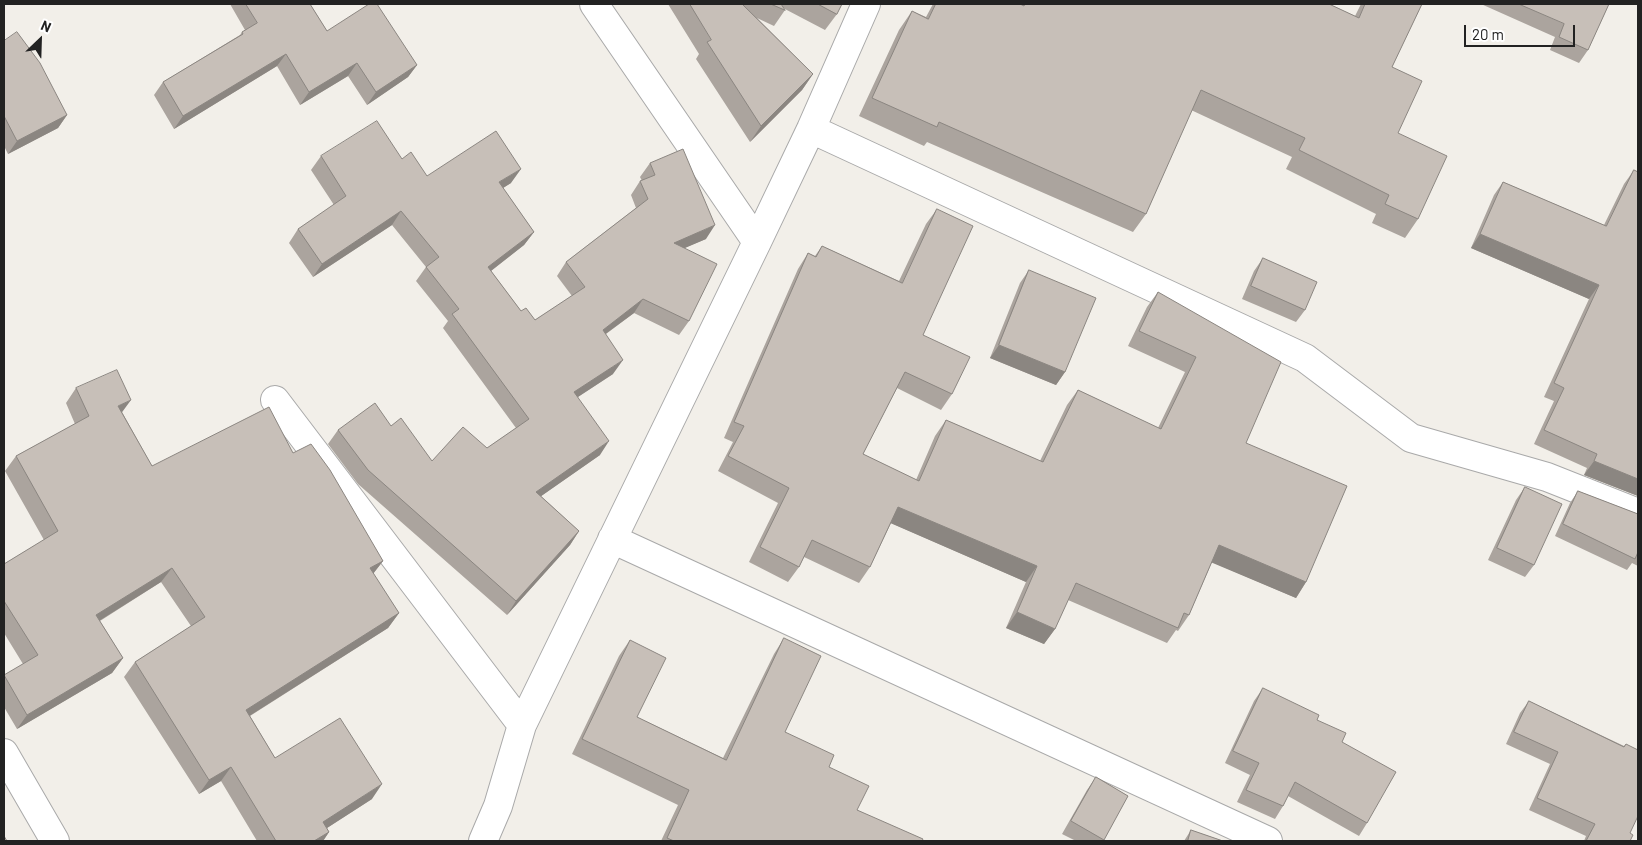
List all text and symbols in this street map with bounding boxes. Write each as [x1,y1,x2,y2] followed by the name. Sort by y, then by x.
[15,15,65,65] north arrow
[1467,15,1578,47] scale bar
[39,16,54,35] text: N
[1472,25,1504,43] text: 20 m

